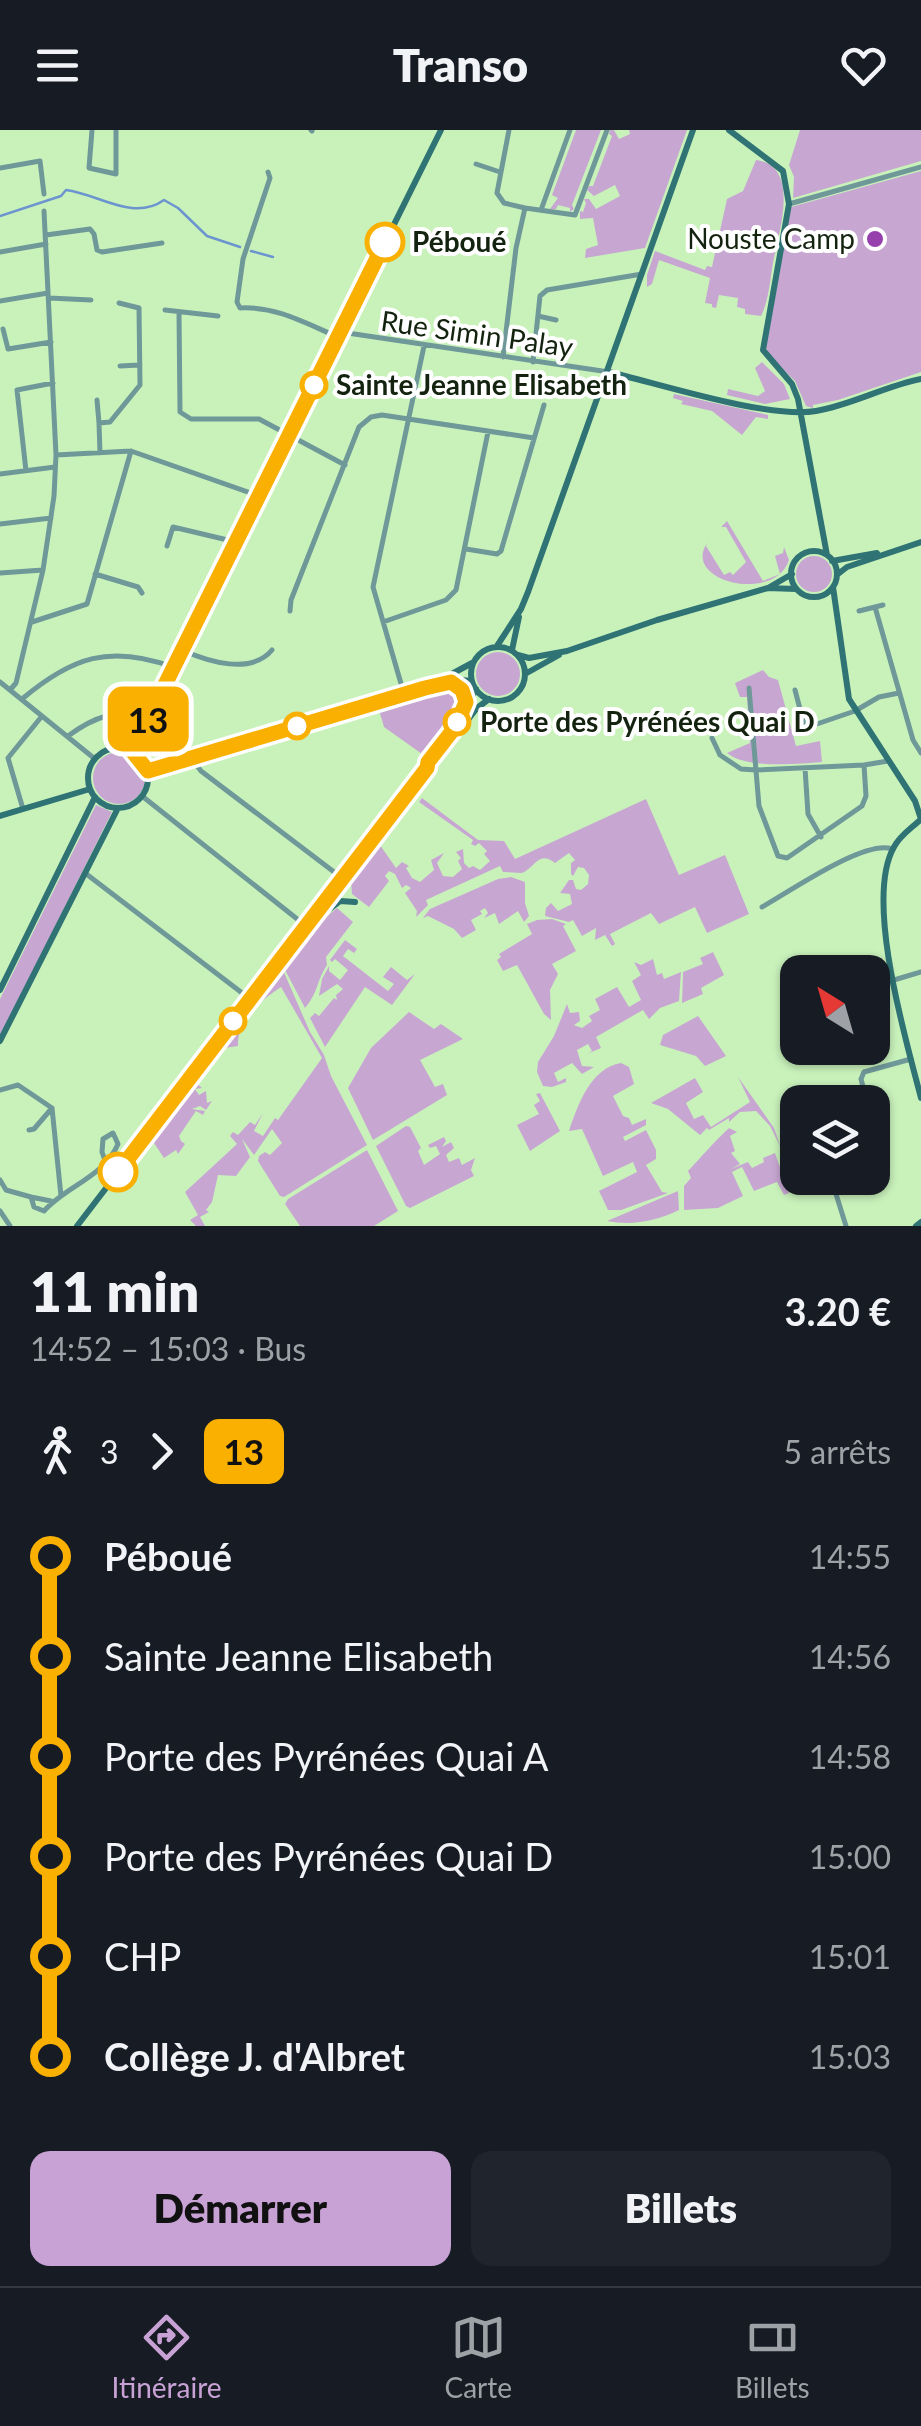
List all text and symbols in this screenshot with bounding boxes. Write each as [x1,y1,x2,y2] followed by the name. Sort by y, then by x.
[30,38,85,93] icon: menu
[393,38,528,92] text: Transo
[836,38,891,93] icon: heart
[687,221,855,255] place label: Nouste Camp
[366,223,404,261] marker: Péboué
[412,224,506,258] place label: Péboué
[864,228,886,250] marker: Nouste Camp
[379,303,576,363] street label: Rue Simin Palay
[336,367,627,401] place label: Sainte Jeanne Elisabeth
[301,372,327,398] marker: Sainte Jeanne Elisabeth
[103,686,193,752] line badge: 13
[128,698,168,740] text: 13
[480,704,815,738] place label: Porte des Pyrénées Quai D
[444,709,470,735] marker: Porte des Pyrénées Quai D
[284,713,310,739] unlabelled marker
[780,955,890,1065] north arrow
[780,955,890,1195] map controls
[220,1008,246,1034] unlabelled marker
[780,1085,890,1195] button: layers
[99,1153,137,1191] unlabelled marker
[30,1258,199,1324] text: 11 min
[785,1288,891,1334] text: 3.20 €
[30,1329,306,1368] text: 14:52 – 15:03 · Bus
[30,1424,85,1479] icon: walk
[134,1424,189,1479] icon: forward
[224,1430,264,1472] text: 13
[100,1432,119,1471] text: 3
[784,1432,891,1471] text: 5 arrêts
[104,1533,232,1579] text: Péboué
[809,1537,891,1576] text: 14:55
[104,1633,493,1679] text: Sainte Jeanne Elisabeth
[809,1637,891,1676] text: 14:56
[104,1733,549,1779] text: Porte des Pyrénées Quai A
[809,1737,891,1776] text: 14:58
[104,1833,553,1879] text: Porte des Pyrénées Quai D
[809,1837,891,1876] text: 15:00
[104,1933,181,1979] text: CHP
[809,1937,891,1976] text: 15:01
[104,2033,405,2079] text: Collège J. d'Albret
[809,2037,891,2076] text: 15:03
[30,2151,451,2266] button: Démarrer
[471,2151,891,2266] button: Billets
[111,2310,222,2404] tab: Itinéraire
[444,2310,512,2404] tab: Carte
[735,2310,810,2404] tab: Billets

